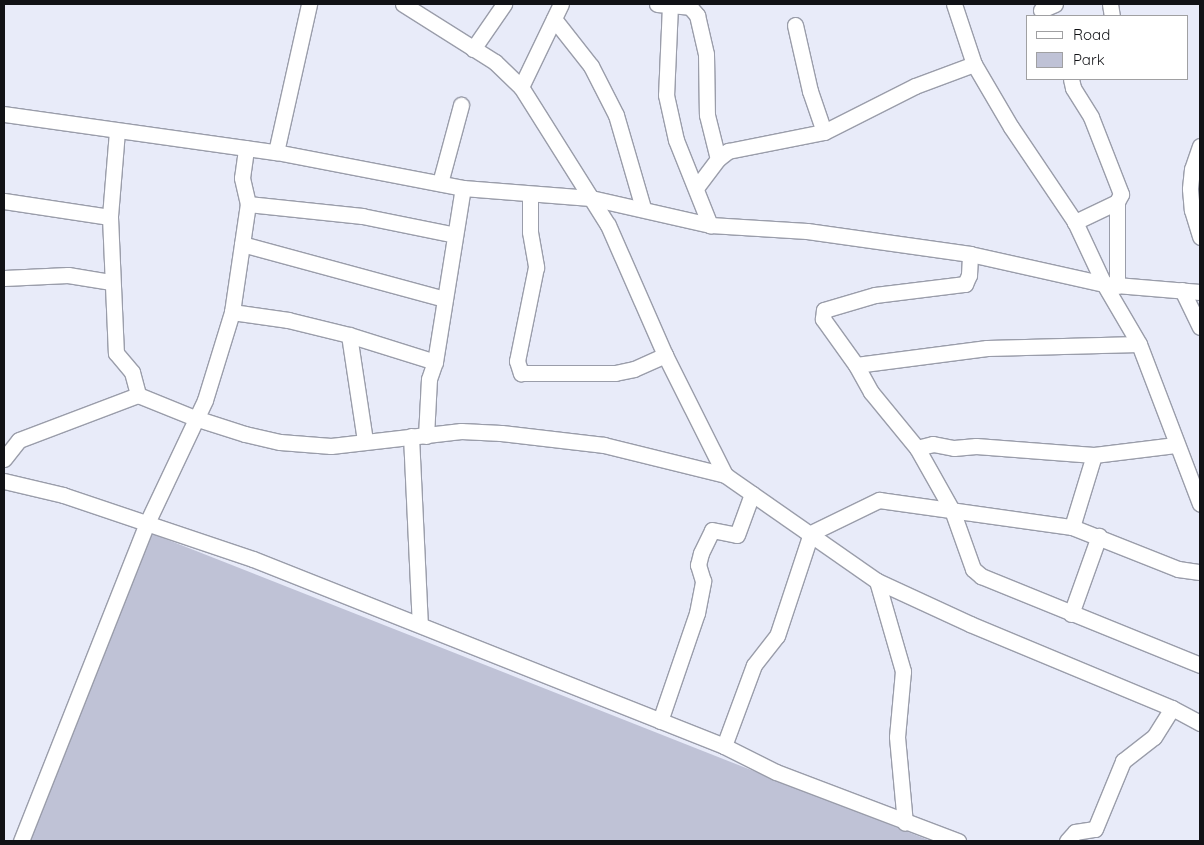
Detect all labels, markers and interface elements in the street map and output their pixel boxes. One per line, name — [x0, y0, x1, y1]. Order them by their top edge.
legend — [1026, 15, 1189, 80]
text: Road — [1073, 25, 1110, 44]
text: Park — [1073, 50, 1105, 69]

